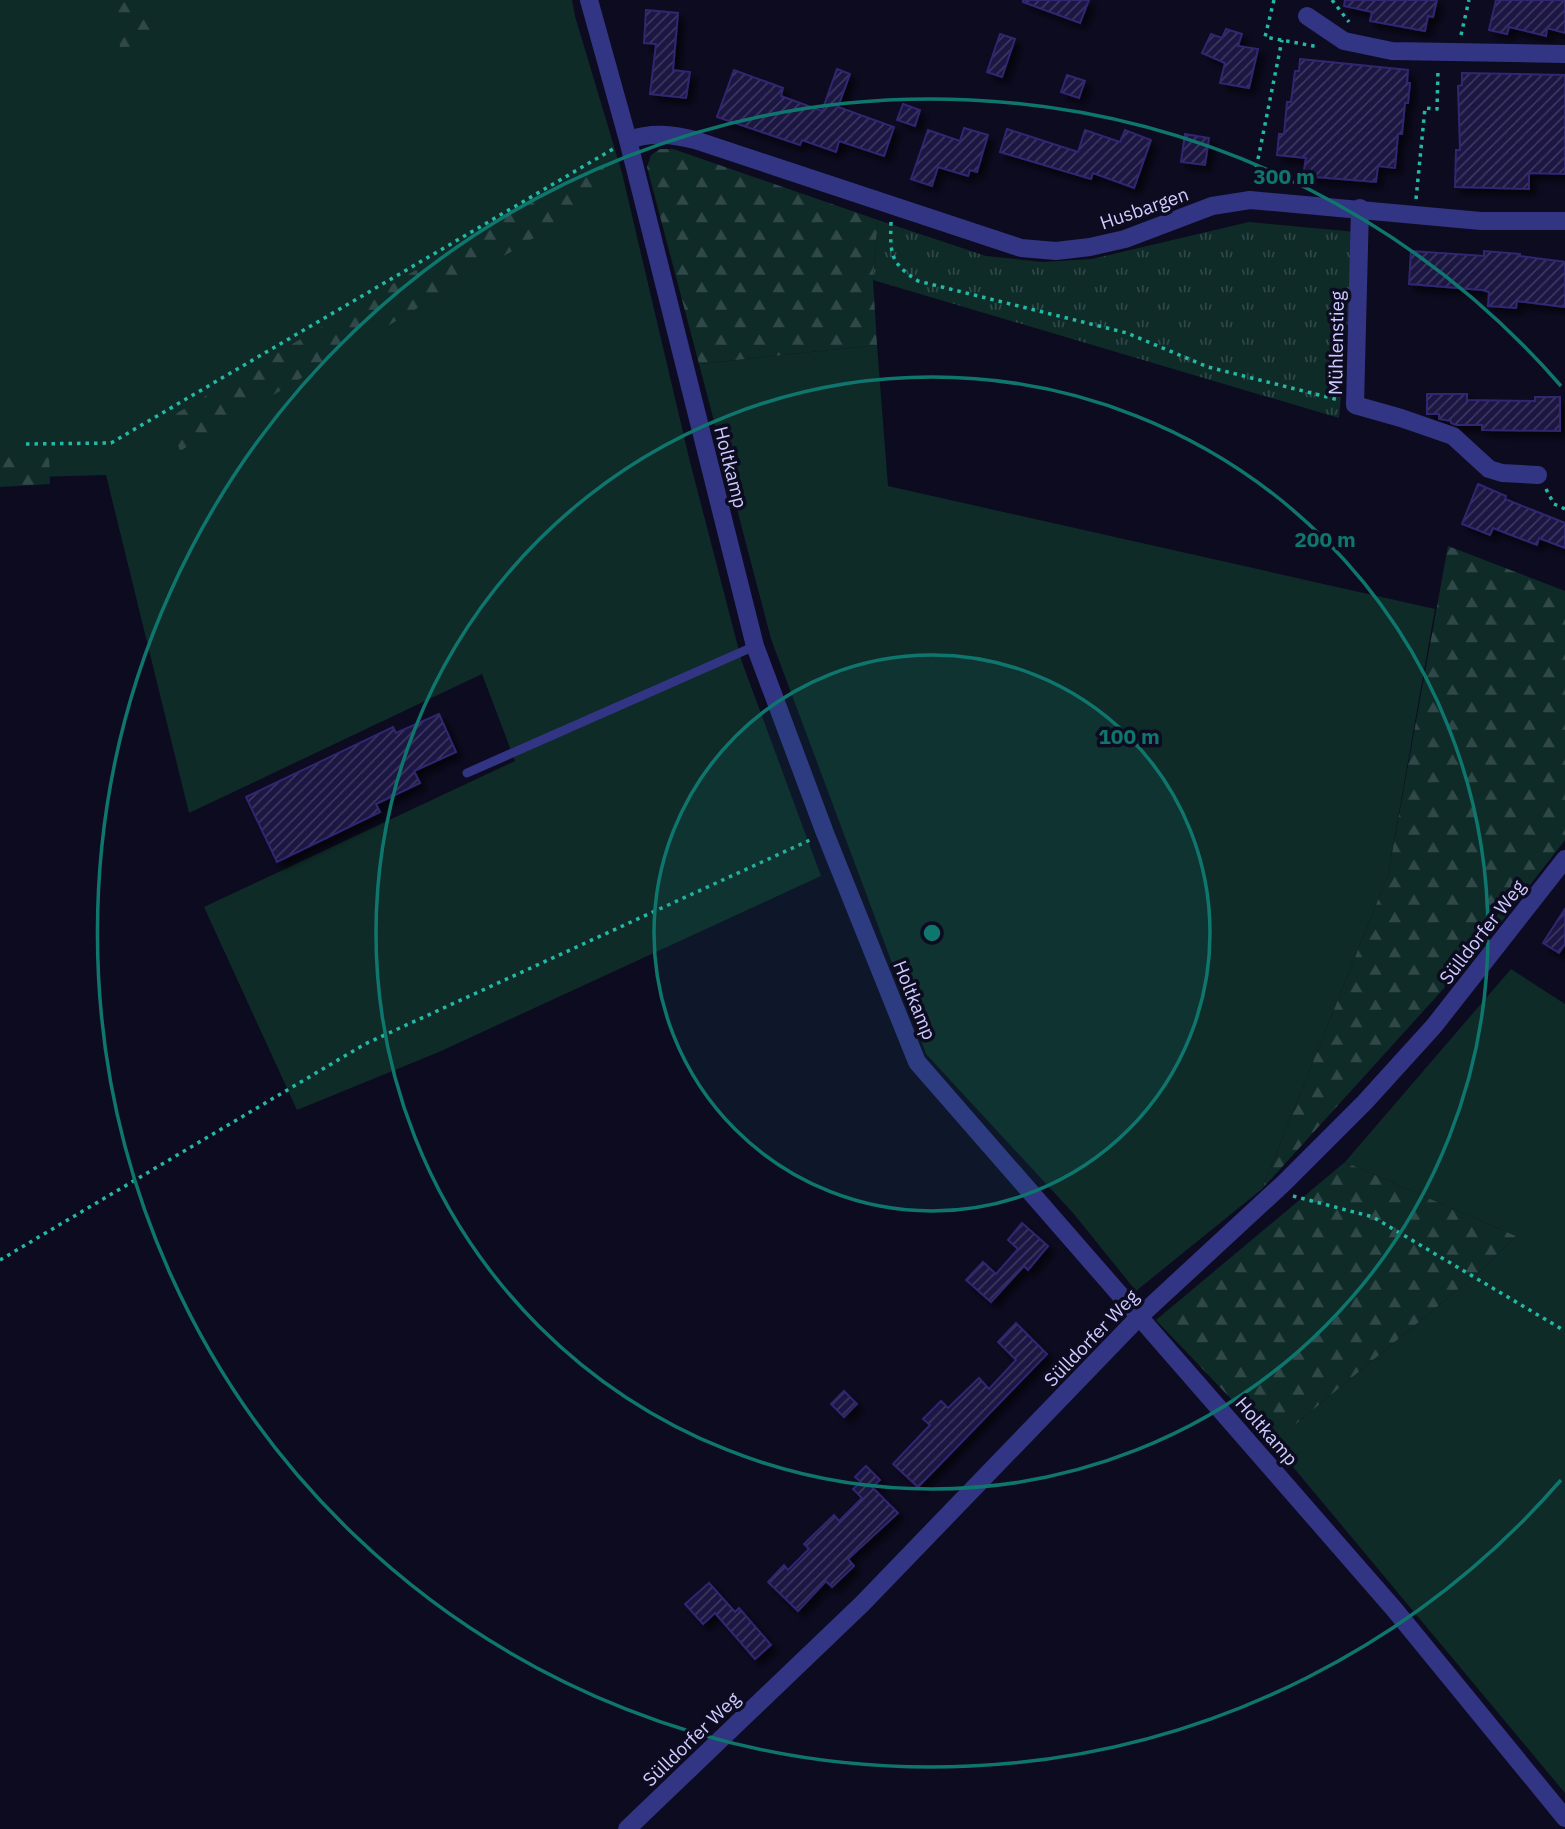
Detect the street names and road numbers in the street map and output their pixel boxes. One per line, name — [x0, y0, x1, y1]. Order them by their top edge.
street label: Husbargen — [1096, 182, 1192, 234]
street label: Mühlenstieg — [1323, 291, 1349, 395]
street label: Holtkamp — [709, 424, 753, 510]
street label: Sülldorfer Weg — [1434, 875, 1530, 989]
street label: Holtkamp — [888, 957, 942, 1043]
street label: Sülldorfer Weg — [1039, 1284, 1143, 1392]
street label: Holtkamp — [1231, 1392, 1303, 1470]
street label: Sülldorfer Weg — [637, 1687, 745, 1791]

